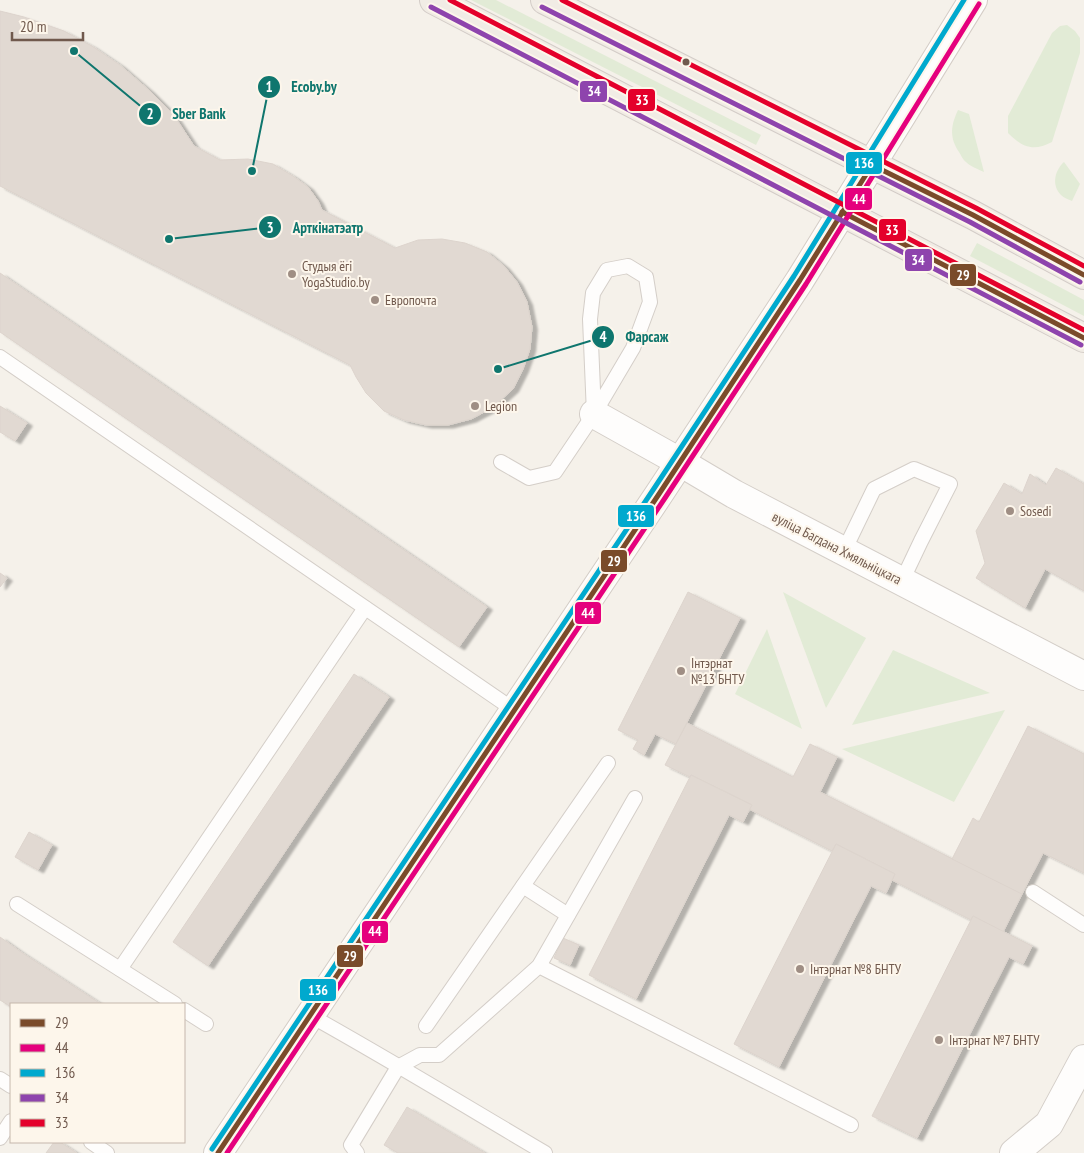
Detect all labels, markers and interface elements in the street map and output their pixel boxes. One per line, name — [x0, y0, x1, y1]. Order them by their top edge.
scale bar — [12, 10, 84, 42]
text: 20 m — [20, 17, 46, 36]
unlabelled marker — [681, 57, 691, 67]
callout: Ecoby.by — [257, 72, 347, 102]
text: 1 — [265, 77, 273, 96]
text: Ecoby.by — [291, 77, 338, 96]
line badge: 34 — [579, 80, 608, 103]
text: 34 — [587, 82, 601, 100]
line badge: 33 — [627, 88, 656, 112]
text: 33 — [635, 91, 649, 109]
callout: Sber Bank — [137, 99, 236, 129]
text: 2 — [146, 104, 154, 123]
text: Sber Bank — [172, 104, 227, 123]
line badge: 136 — [845, 151, 883, 175]
text: 136 — [854, 154, 874, 172]
line badge: 44 — [844, 187, 873, 211]
text: 44 — [852, 190, 866, 208]
callout: Арткінатэатр — [257, 212, 373, 242]
text: 3 — [266, 218, 274, 237]
text: Арткінатэатр — [292, 218, 364, 237]
line badge: 33 — [878, 218, 907, 242]
text: 33 — [885, 221, 899, 239]
line badge: 34 — [904, 248, 933, 272]
text: 34 — [911, 251, 925, 269]
place label: Студыя ёгі YogaStudio.by — [302, 257, 371, 291]
line badge: 29 — [949, 263, 977, 287]
text: 29 — [956, 266, 970, 284]
marker: Студыя ёгі YogaStudio.by — [286, 268, 298, 280]
place label: Европочта — [385, 291, 436, 309]
marker: Европочта — [369, 294, 381, 306]
callout: Фарсаж — [591, 322, 679, 352]
text: 4 — [599, 327, 607, 346]
text: Фарсаж — [625, 327, 669, 346]
place label: Legion — [485, 397, 517, 415]
marker: Legion — [469, 400, 481, 412]
place label: Sosedi — [1020, 502, 1052, 520]
line badge: 136 — [617, 504, 655, 528]
marker: Sosedi — [1004, 505, 1016, 517]
text: 136 — [626, 507, 646, 525]
street label: вуліца Багдана Хмяльніцкага — [769, 508, 905, 588]
line badge: 29 — [600, 549, 628, 573]
text: 29 — [607, 552, 621, 570]
line badge: 44 — [574, 601, 602, 625]
text: 44 — [581, 604, 595, 622]
place label: Інтэрнат №13 БНТУ — [691, 654, 745, 688]
marker: Інтэрнат №13 БНТУ — [675, 665, 687, 677]
line badge: 44 — [361, 920, 389, 944]
text: 44 — [368, 922, 382, 940]
line badge: 29 — [336, 944, 364, 968]
text: 29 — [343, 947, 357, 965]
place label: Інтэрнат №8 БНТУ — [810, 960, 902, 978]
marker: Інтэрнат №8 БНТУ — [794, 963, 806, 975]
line badge: 136 — [299, 978, 337, 1002]
text: 136 — [308, 981, 328, 999]
legend — [10, 1003, 185, 1143]
text: 29 — [55, 1013, 69, 1032]
place label: Інтэрнат №7 БНТУ — [949, 1031, 1040, 1049]
marker: Інтэрнат №7 БНТУ — [933, 1034, 945, 1046]
text: 44 — [55, 1038, 69, 1057]
text: 136 — [55, 1063, 76, 1082]
text: 34 — [55, 1088, 69, 1107]
text: 33 — [55, 1113, 69, 1132]

